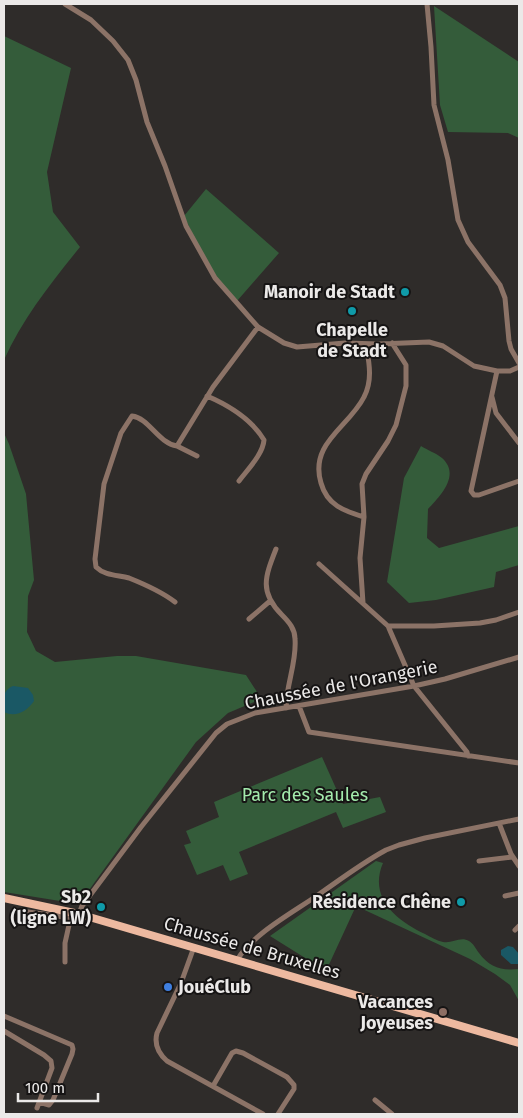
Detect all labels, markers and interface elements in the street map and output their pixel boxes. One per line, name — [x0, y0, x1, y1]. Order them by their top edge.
place label: Manoir de Stadt — [264, 281, 396, 303]
marker: Manoir de Stadt — [399, 286, 411, 298]
marker: Chapelle de Stadt — [346, 305, 358, 317]
place label: Chapelle de Stadt — [316, 319, 388, 362]
street label: Chaussée de l'Orangerie — [243, 656, 439, 714]
park label: Parc des Saules — [242, 784, 368, 806]
place label: Sb2 (ligne LW) — [11, 886, 91, 929]
place label: Résidence Chêne — [312, 891, 451, 913]
marker: Résidence Chêne — [455, 896, 467, 908]
marker: Sb2 (ligne LW) — [95, 901, 107, 913]
street label: Chaussée de Bruxelles — [161, 912, 343, 984]
place label: JouéClub — [177, 976, 251, 998]
marker: JouéClub — [162, 981, 174, 993]
place label: Vacances Joyeuses — [357, 991, 433, 1034]
marker: Vacances Joyeuses — [437, 1006, 449, 1018]
scale bar — [18, 1070, 98, 1102]
text: 100 m — [25, 1079, 65, 1097]

